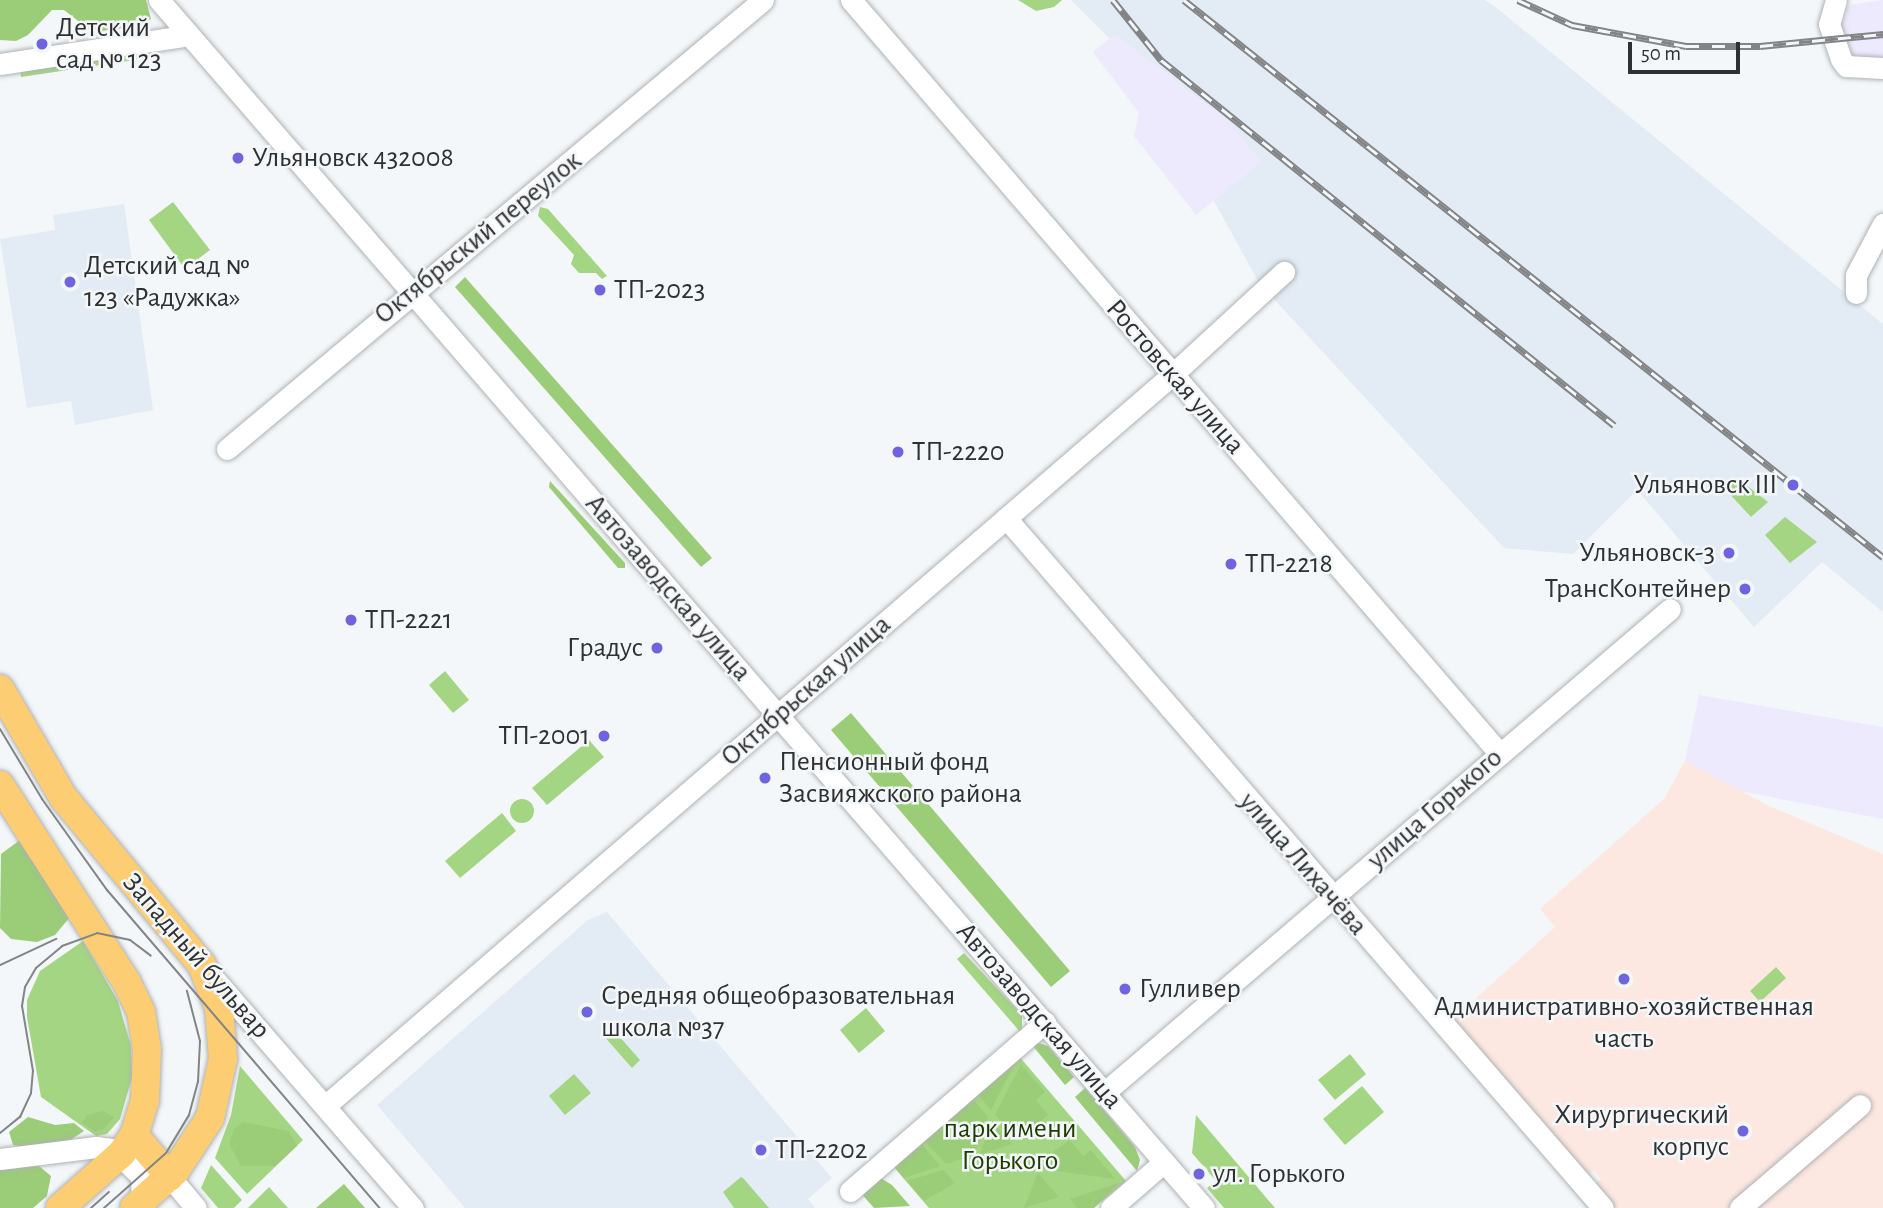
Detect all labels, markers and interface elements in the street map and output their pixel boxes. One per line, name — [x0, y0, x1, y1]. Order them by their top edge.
place label: Детский сад № 123 — [56, 11, 162, 77]
scale bar — [1631, 28, 1743, 72]
marker: Детский сад № 123 — [34, 36, 50, 52]
text: 50 m — [1641, 43, 1681, 64]
place label: Ульяновск 432008 — [252, 141, 454, 175]
street label: Октябрьский переулок — [368, 144, 588, 332]
marker: Ульяновск 432008 — [230, 150, 246, 166]
place label: Детский сад № 123 «Радужка» — [84, 249, 250, 315]
place label: ТП-2023 — [614, 273, 705, 307]
marker: Детский сад № 123 «Радужка» — [62, 274, 78, 290]
marker: ТП-2023 — [592, 282, 608, 298]
street label: Ростовская улица — [1098, 292, 1252, 462]
place label: ТП-2220 — [912, 435, 1004, 469]
marker: ТП-2220 — [890, 444, 906, 460]
place label: Ульяновск III — [1633, 468, 1777, 502]
marker: Ульяновск III — [1783, 475, 1803, 495]
street label: Автозаводская улица — [578, 488, 758, 688]
place label: Ульяновск-3 — [1579, 536, 1715, 570]
marker: Ульяновск-3 — [1721, 545, 1737, 561]
place label: ТП-2218 — [1245, 547, 1333, 581]
marker: ТП-2218 — [1223, 556, 1239, 572]
place label: ТрансКонтейнер — [1545, 572, 1731, 606]
marker: ТрансКонтейнер — [1737, 581, 1753, 597]
place label: ТП-2221 — [365, 603, 452, 637]
street label: Октябрьская улица — [714, 608, 898, 774]
marker: ТП-2221 — [343, 612, 359, 628]
place label: Градус — [567, 631, 643, 665]
marker: Градус — [649, 640, 665, 656]
place label: ТП-2001 — [499, 719, 590, 753]
marker: ТП-2001 — [596, 728, 612, 744]
street label: улица Горького — [1361, 741, 1509, 877]
place label: Пенсионный фонд Засвияжского района — [779, 745, 1022, 811]
marker: Пенсионный фонд Засвияжского района — [757, 770, 773, 786]
street label: улица Лихачёва — [1232, 786, 1374, 942]
street label: Западный бульвар — [115, 866, 277, 1046]
street label: Автозаводская улица — [949, 916, 1129, 1116]
marker: Административно-хозяйственная часть — [1616, 971, 1632, 987]
place label: Гулливер — [1139, 972, 1241, 1006]
place label: Средняя общеобразовательная школа №37 — [601, 979, 955, 1045]
marker: Гулливер — [1117, 981, 1133, 997]
place label: Административно-хозяйственная часть — [1434, 990, 1814, 1056]
marker: Средняя общеобразовательная школа №37 — [579, 1004, 595, 1020]
place label: Хирургический корпус — [1554, 1098, 1729, 1164]
park label: парк имени Горького — [944, 1112, 1076, 1178]
marker: Хирургический корпус — [1735, 1123, 1751, 1139]
place label: ТП-2202 — [775, 1133, 867, 1167]
marker: ТП-2202 — [753, 1142, 769, 1158]
place label: ул. Горького — [1213, 1157, 1345, 1191]
marker: ул. Горького — [1191, 1166, 1207, 1182]

